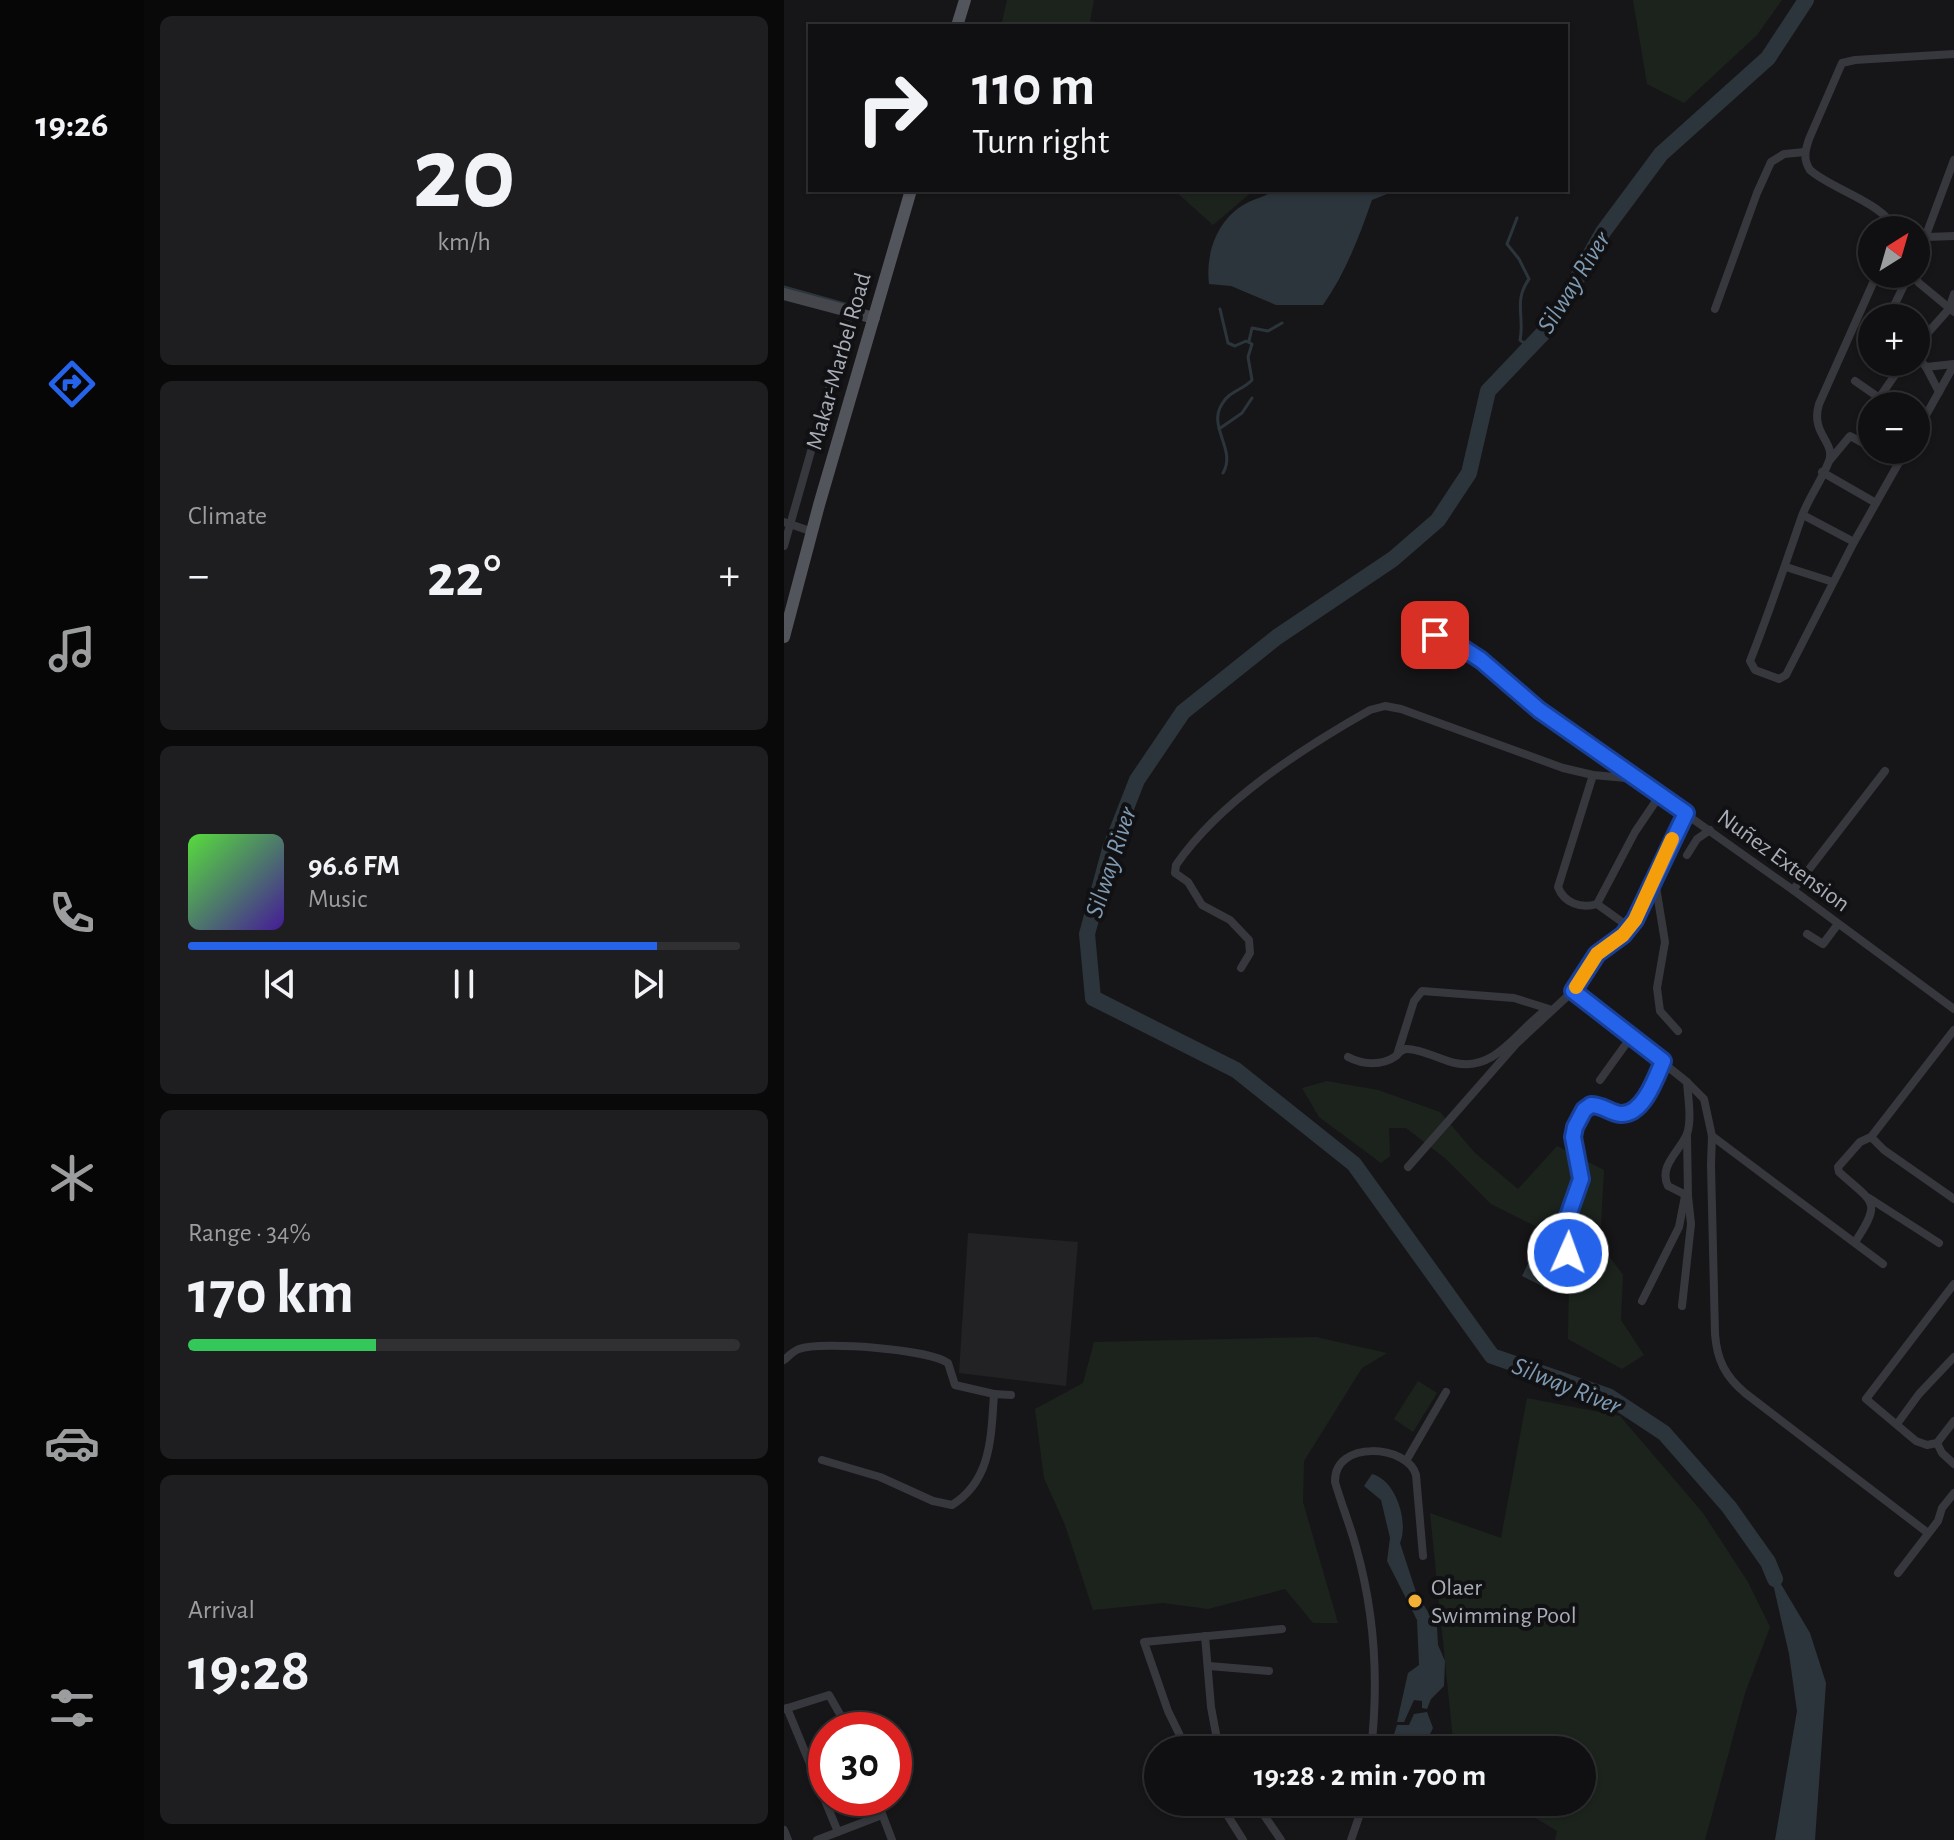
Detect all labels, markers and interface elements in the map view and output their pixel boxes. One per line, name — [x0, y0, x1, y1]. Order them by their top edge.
icon: right — [840, 56, 944, 160]
text: 110 m — [972, 59, 1095, 115]
text: 19:26 — [36, 107, 108, 143]
text: 20 — [412, 123, 516, 227]
text: Turn right — [972, 124, 1109, 160]
north arrow — [1858, 216, 1930, 288]
map controls — [1858, 216, 1930, 464]
water label: Silway River — [1532, 226, 1616, 338]
text: km/h — [437, 229, 491, 255]
street label: Makar-Marbel Road — [802, 270, 876, 453]
button: + — [1858, 304, 1930, 376]
icon: directions — [44, 356, 100, 412]
button: − — [1858, 392, 1930, 464]
text: Climate — [188, 503, 267, 529]
text: 22° — [427, 547, 501, 607]
text: − — [188, 554, 209, 598]
text: + — [719, 554, 740, 598]
pin — [1401, 601, 1469, 669]
icon: arrive — [1413, 613, 1457, 657]
icon: music — [44, 621, 100, 677]
water label: Silway River — [1081, 802, 1141, 921]
street label: Nuñez Extension — [1713, 805, 1854, 917]
text: 96.6 FM — [308, 851, 400, 881]
icon: phone — [44, 885, 100, 941]
text: Music — [308, 886, 367, 912]
icon: previous — [258, 962, 302, 1006]
icon: pause — [442, 962, 486, 1006]
icon: next — [626, 962, 670, 1006]
icon: climate — [44, 1150, 100, 1206]
position arrow — [1526, 1211, 1610, 1295]
text: Range · 34% — [188, 1220, 311, 1246]
text: 170 km — [188, 1264, 354, 1324]
water label: Silway River — [1509, 1352, 1626, 1420]
icon: car — [44, 1415, 100, 1471]
place label: Olaer Swimming Pool — [1431, 1576, 1577, 1628]
marker: Olaer Swimming Pool — [1406, 1592, 1424, 1610]
text: Arrival — [188, 1597, 255, 1623]
text: 19:28 — [188, 1641, 310, 1701]
icon: filters — [44, 1680, 100, 1736]
speed limit sign: 30 — [808, 1712, 912, 1816]
text: 19:28 · 2 min · 700 m — [1254, 1761, 1486, 1791]

